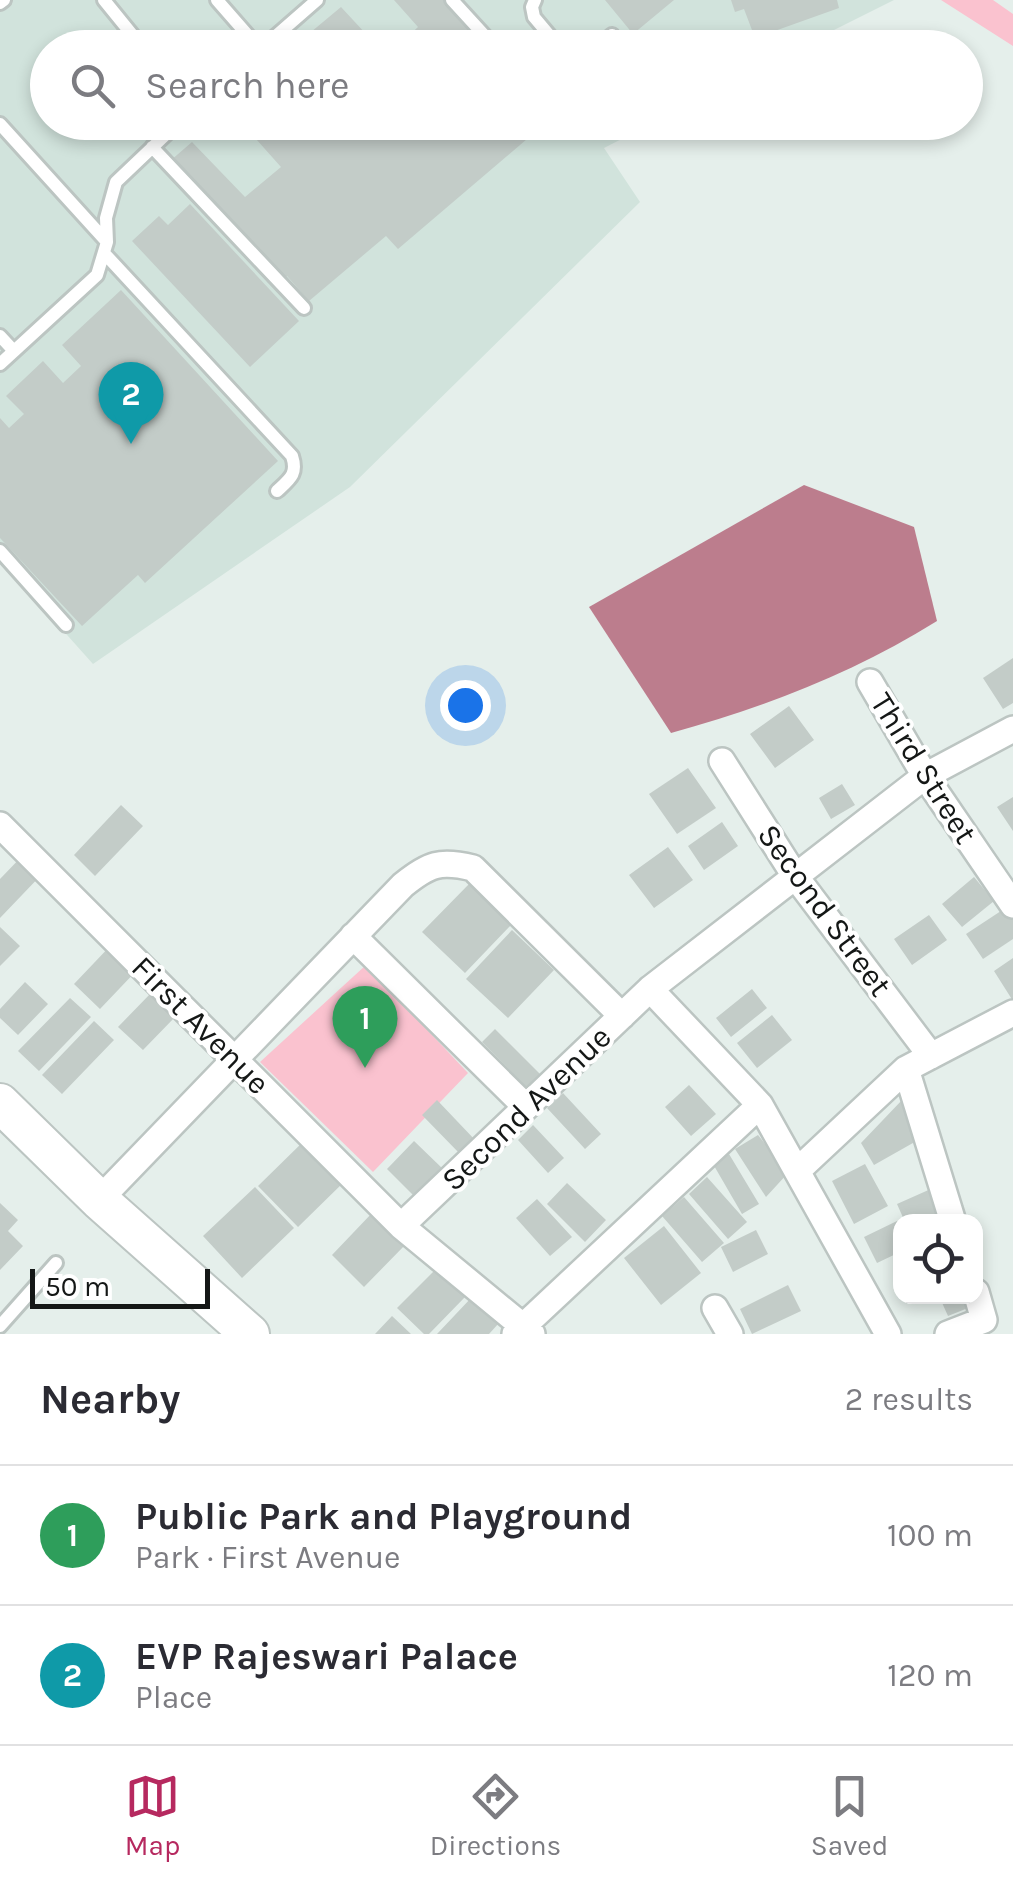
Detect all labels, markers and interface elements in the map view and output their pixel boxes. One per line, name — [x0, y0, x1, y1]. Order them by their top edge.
search box — [30, 30, 983, 140]
icon: search — [65, 58, 120, 113]
text: Search here — [145, 63, 349, 108]
pin: 2 — [98, 362, 164, 444]
your location — [440, 680, 491, 731]
street label: Third Street — [863, 686, 985, 851]
street label: Second Street — [750, 817, 899, 1003]
street label: First Avenue — [124, 949, 277, 1102]
pin: 1 — [332, 986, 398, 1068]
street label: Second Avenue — [434, 1018, 619, 1198]
map controls — [893, 1214, 983, 1304]
button: locate — [893, 1214, 983, 1304]
scale bar — [30, 1264, 210, 1308]
text: 50 m — [45, 1270, 110, 1303]
text: Nearby — [40, 1374, 180, 1424]
text: 2 results — [845, 1381, 973, 1418]
text: Public Park and Playground — [135, 1494, 632, 1539]
text: 1 — [67, 1517, 78, 1554]
text: 100 m — [887, 1517, 973, 1554]
text: Park · First Avenue — [135, 1539, 400, 1576]
text: EVP Rajeswari Palace — [135, 1634, 518, 1679]
text: 2 — [63, 1657, 82, 1694]
text: 120 m — [887, 1657, 973, 1694]
text: Place — [135, 1679, 212, 1716]
tab: Map — [125, 1769, 180, 1862]
tab: Directions — [430, 1769, 561, 1862]
tab: Saved — [811, 1769, 888, 1862]

